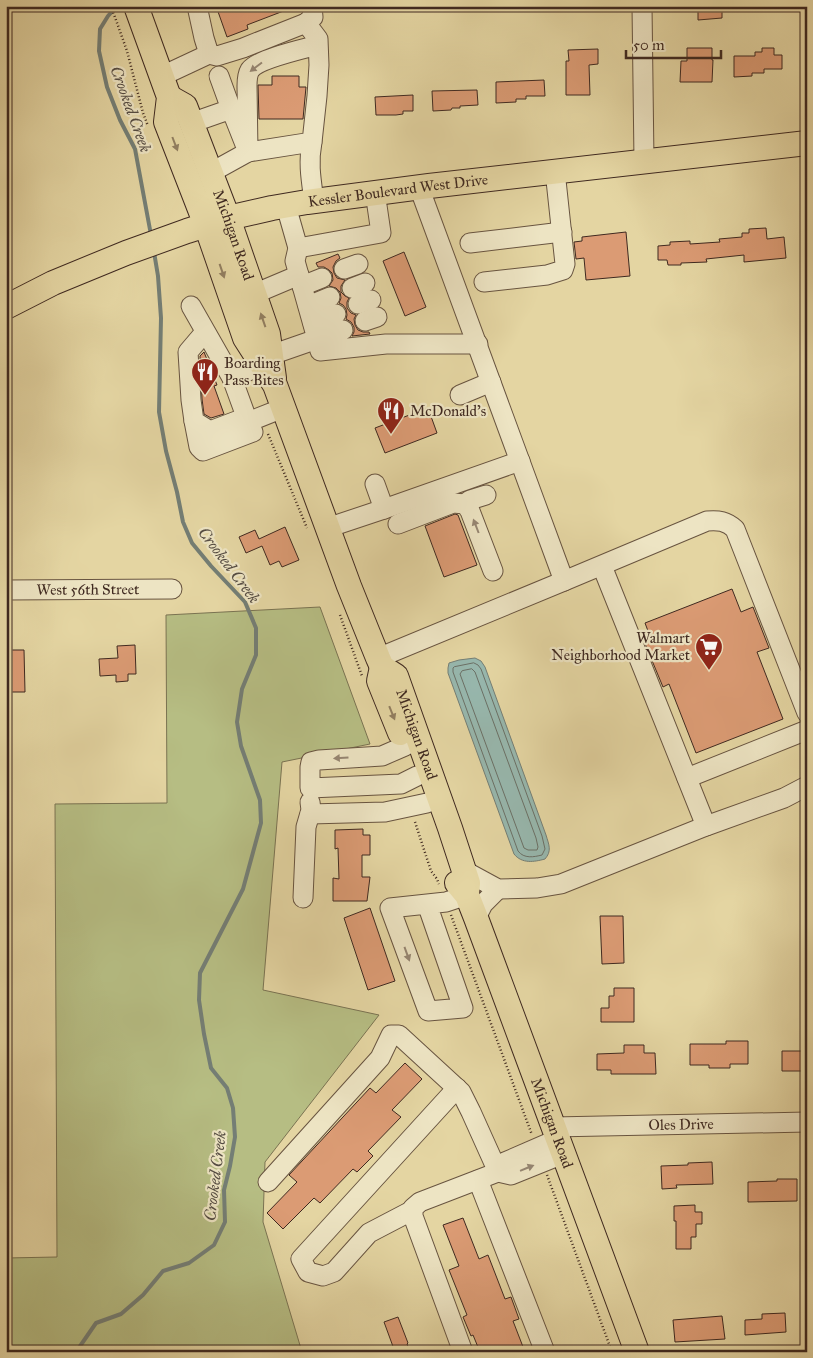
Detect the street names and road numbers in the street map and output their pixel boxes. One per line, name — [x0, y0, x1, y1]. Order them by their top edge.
street label: Kessler Boulevard West Drive — [307, 170, 489, 211]
street label: Michigan Road — [209, 187, 258, 283]
street label: West 56th Street — [37, 580, 140, 599]
street label: Michigan Road — [392, 687, 441, 783]
street label: Michigan Road — [527, 1075, 577, 1171]
street label: Oles Drive — [648, 1115, 714, 1134]

